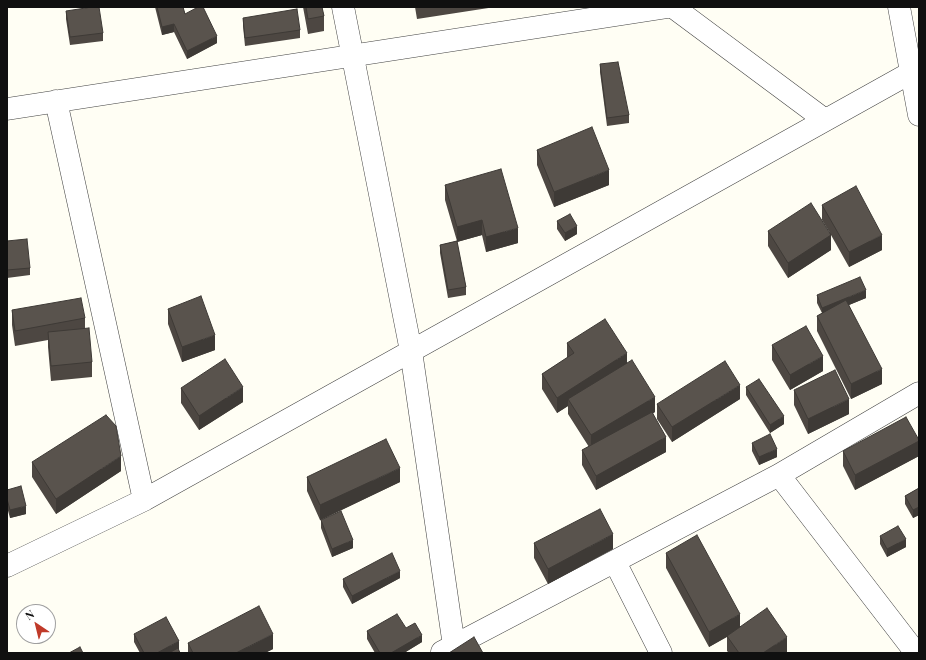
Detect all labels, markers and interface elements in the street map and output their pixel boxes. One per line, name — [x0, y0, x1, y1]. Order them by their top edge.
north arrow — [16, 604, 56, 644]
text: N — [22, 606, 37, 623]

